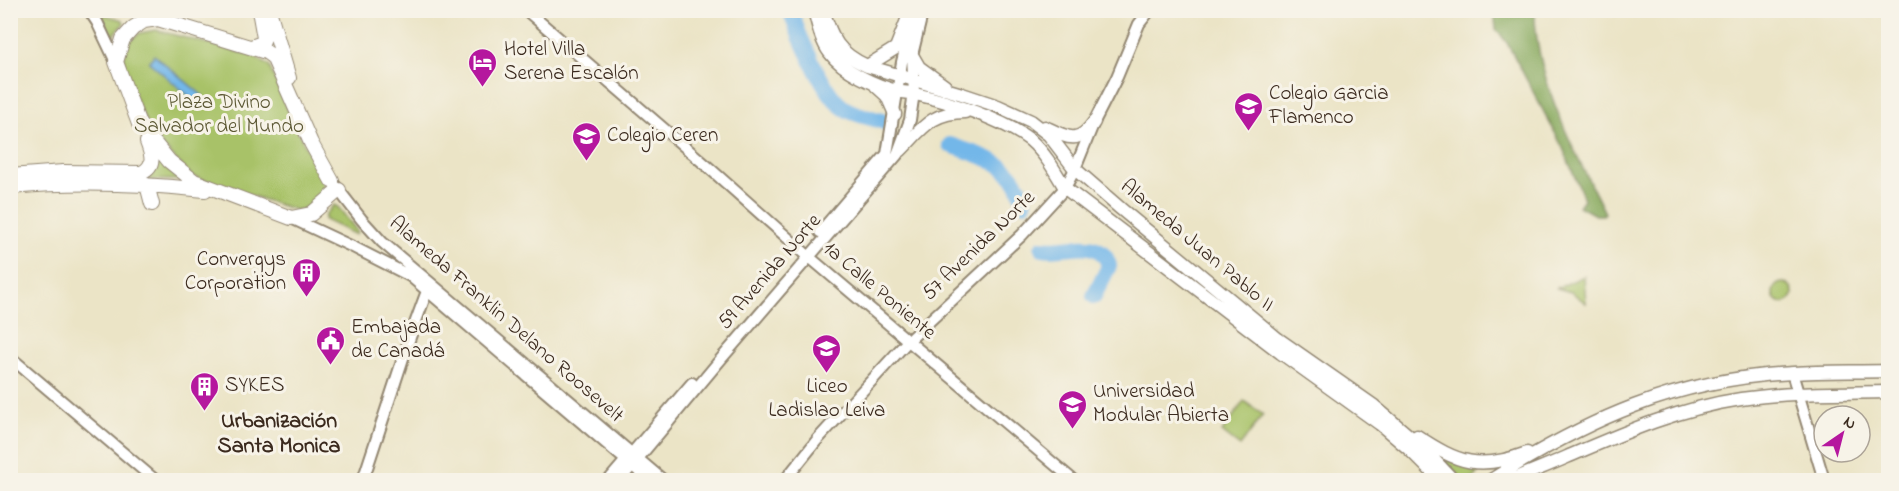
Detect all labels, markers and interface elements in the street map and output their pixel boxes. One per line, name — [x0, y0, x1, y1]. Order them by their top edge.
place label: Hotel Villa Serena Escalón — [504, 35, 639, 89]
hotel icon: Hotel Villa Serena Escalón — [467, 46, 499, 88]
place label: Colegio Garcia Flamenco — [1268, 79, 1389, 133]
park label: Plaza Divino Salvador del Mundo — [134, 88, 304, 142]
school or university icon: Colegio Garcia Flamenco — [1232, 90, 1264, 132]
school or university icon: Colegio Ceren — [570, 120, 602, 162]
place label: Colegio Ceren — [607, 121, 718, 153]
street label: Alameda Juan Pablo II — [1113, 172, 1281, 320]
street label: 57 Avenida Norte — [915, 184, 1043, 308]
street label: 59 Avenida Norte — [711, 207, 829, 337]
street label: Alameda Franklin Delano Roosevelt — [382, 209, 630, 431]
street label: 1a Calle Poniente — [816, 235, 943, 348]
place label: Convergys Corporation — [185, 245, 286, 299]
building icon: Convergys Corporation — [291, 256, 323, 298]
place label: Embajada de Canadá — [351, 313, 445, 367]
public building icon: Embajada de Canadá — [314, 324, 346, 366]
school or university icon: Liceo Ladislao Leiva — [811, 332, 843, 374]
building icon: SYKES — [188, 370, 220, 412]
place label: SYKES — [225, 371, 285, 401]
place label: Liceo Ladislao Leiva — [769, 372, 885, 426]
place label: Universidad Modular Abierta — [1093, 377, 1229, 431]
school or university icon: Universidad Modular Abierta — [1056, 388, 1088, 430]
north arrow — [1812, 404, 1872, 464]
district label: Urbanización Santa Monica — [218, 406, 341, 463]
text: N — [1838, 410, 1861, 436]

